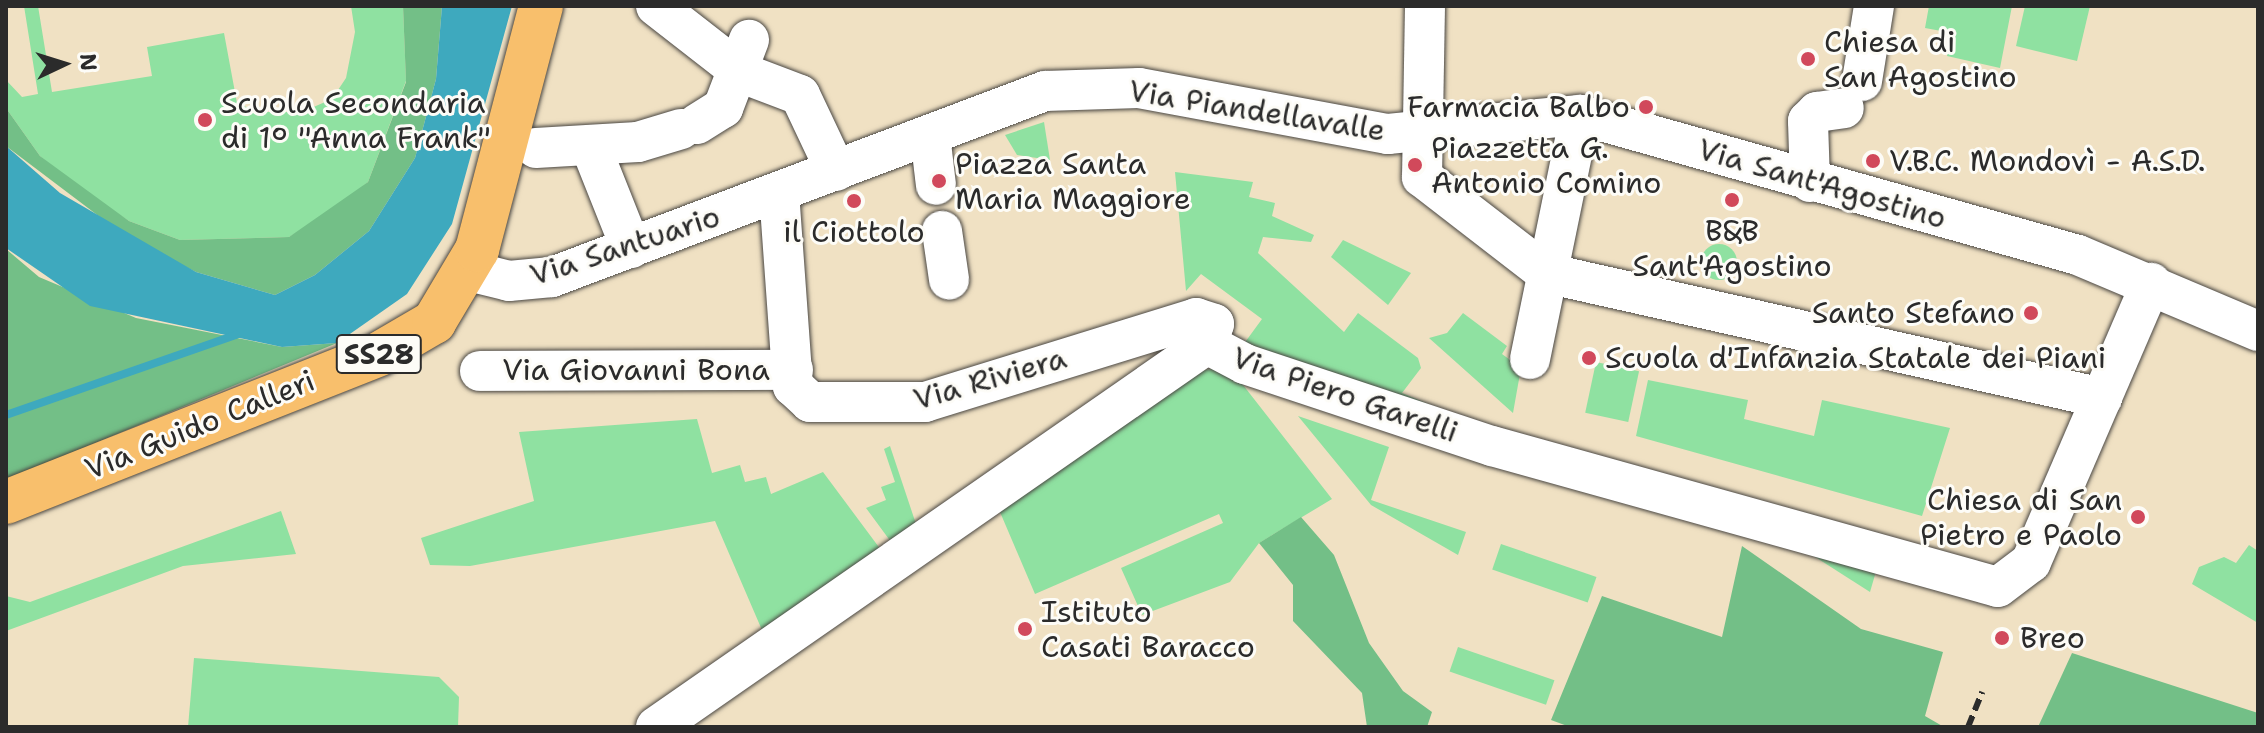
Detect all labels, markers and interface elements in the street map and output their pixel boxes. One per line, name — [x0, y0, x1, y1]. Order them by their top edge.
north arrow — [24, 24, 104, 104]
place label: Chiesa di San Agostino — [1824, 24, 2017, 94]
marker: Chiesa di San Agostino — [1799, 50, 1817, 68]
text: N — [73, 53, 104, 72]
street label: Via Piandellavalle — [1126, 73, 1388, 149]
place label: Scuola Secondaria di 1° "Anna Frank" — [221, 85, 491, 156]
place label: Farmacia Balbo — [1407, 89, 1630, 125]
marker: Farmacia Balbo — [1637, 98, 1655, 116]
marker: Scuola Secondaria di 1° "Anna Frank" — [196, 111, 214, 129]
place label: Piazzetta G. Antonio Comino — [1431, 130, 1661, 200]
street label: Via Sant'Agostino — [1694, 131, 1950, 237]
place label: V.B.C. Mondovì - A.S.D. — [1889, 143, 2206, 179]
place label: Piazza Santa Maria Maggiore — [955, 146, 1191, 216]
marker: V.B.C. Mondovì - A.S.D. — [1864, 152, 1882, 170]
marker: Piazzetta G. Antonio Comino — [1406, 156, 1424, 174]
marker: Piazza Santa Maria Maggiore — [930, 172, 948, 190]
marker: B&B Sant'Agostino — [1723, 191, 1741, 209]
marker: il Ciottolo — [845, 192, 863, 210]
street label: Via Santuario — [526, 198, 724, 294]
place label: B&B Sant'Agostino — [1632, 213, 1832, 284]
place label: il Ciottolo — [783, 214, 925, 250]
place label: Santo Stefano — [1812, 295, 2015, 331]
marker: Santo Stefano — [2022, 304, 2040, 322]
road number: SS28 — [335, 330, 423, 378]
street label: Via Riviera — [909, 340, 1071, 418]
street label: Via Piero Garelli — [1227, 340, 1463, 450]
place label: Scuola d'Infanzia Statale dei Piani — [1605, 340, 2106, 376]
marker: Scuola d'Infanzia Statale dei Piani — [1580, 349, 1598, 367]
street label: Via Giovanni Bona — [502, 352, 770, 388]
street label: Via Guido Calleri — [80, 363, 320, 487]
place label: Chiesa di San Pietro e Paolo — [1920, 482, 2122, 552]
marker: Chiesa di San Pietro e Paolo — [2129, 508, 2147, 526]
place label: Istituto Casati Baracco — [1041, 594, 1255, 664]
marker: Istituto Casati Baracco — [1016, 620, 1034, 638]
place label: Breo — [2020, 620, 2085, 656]
marker: Breo — [1991, 627, 2013, 649]

